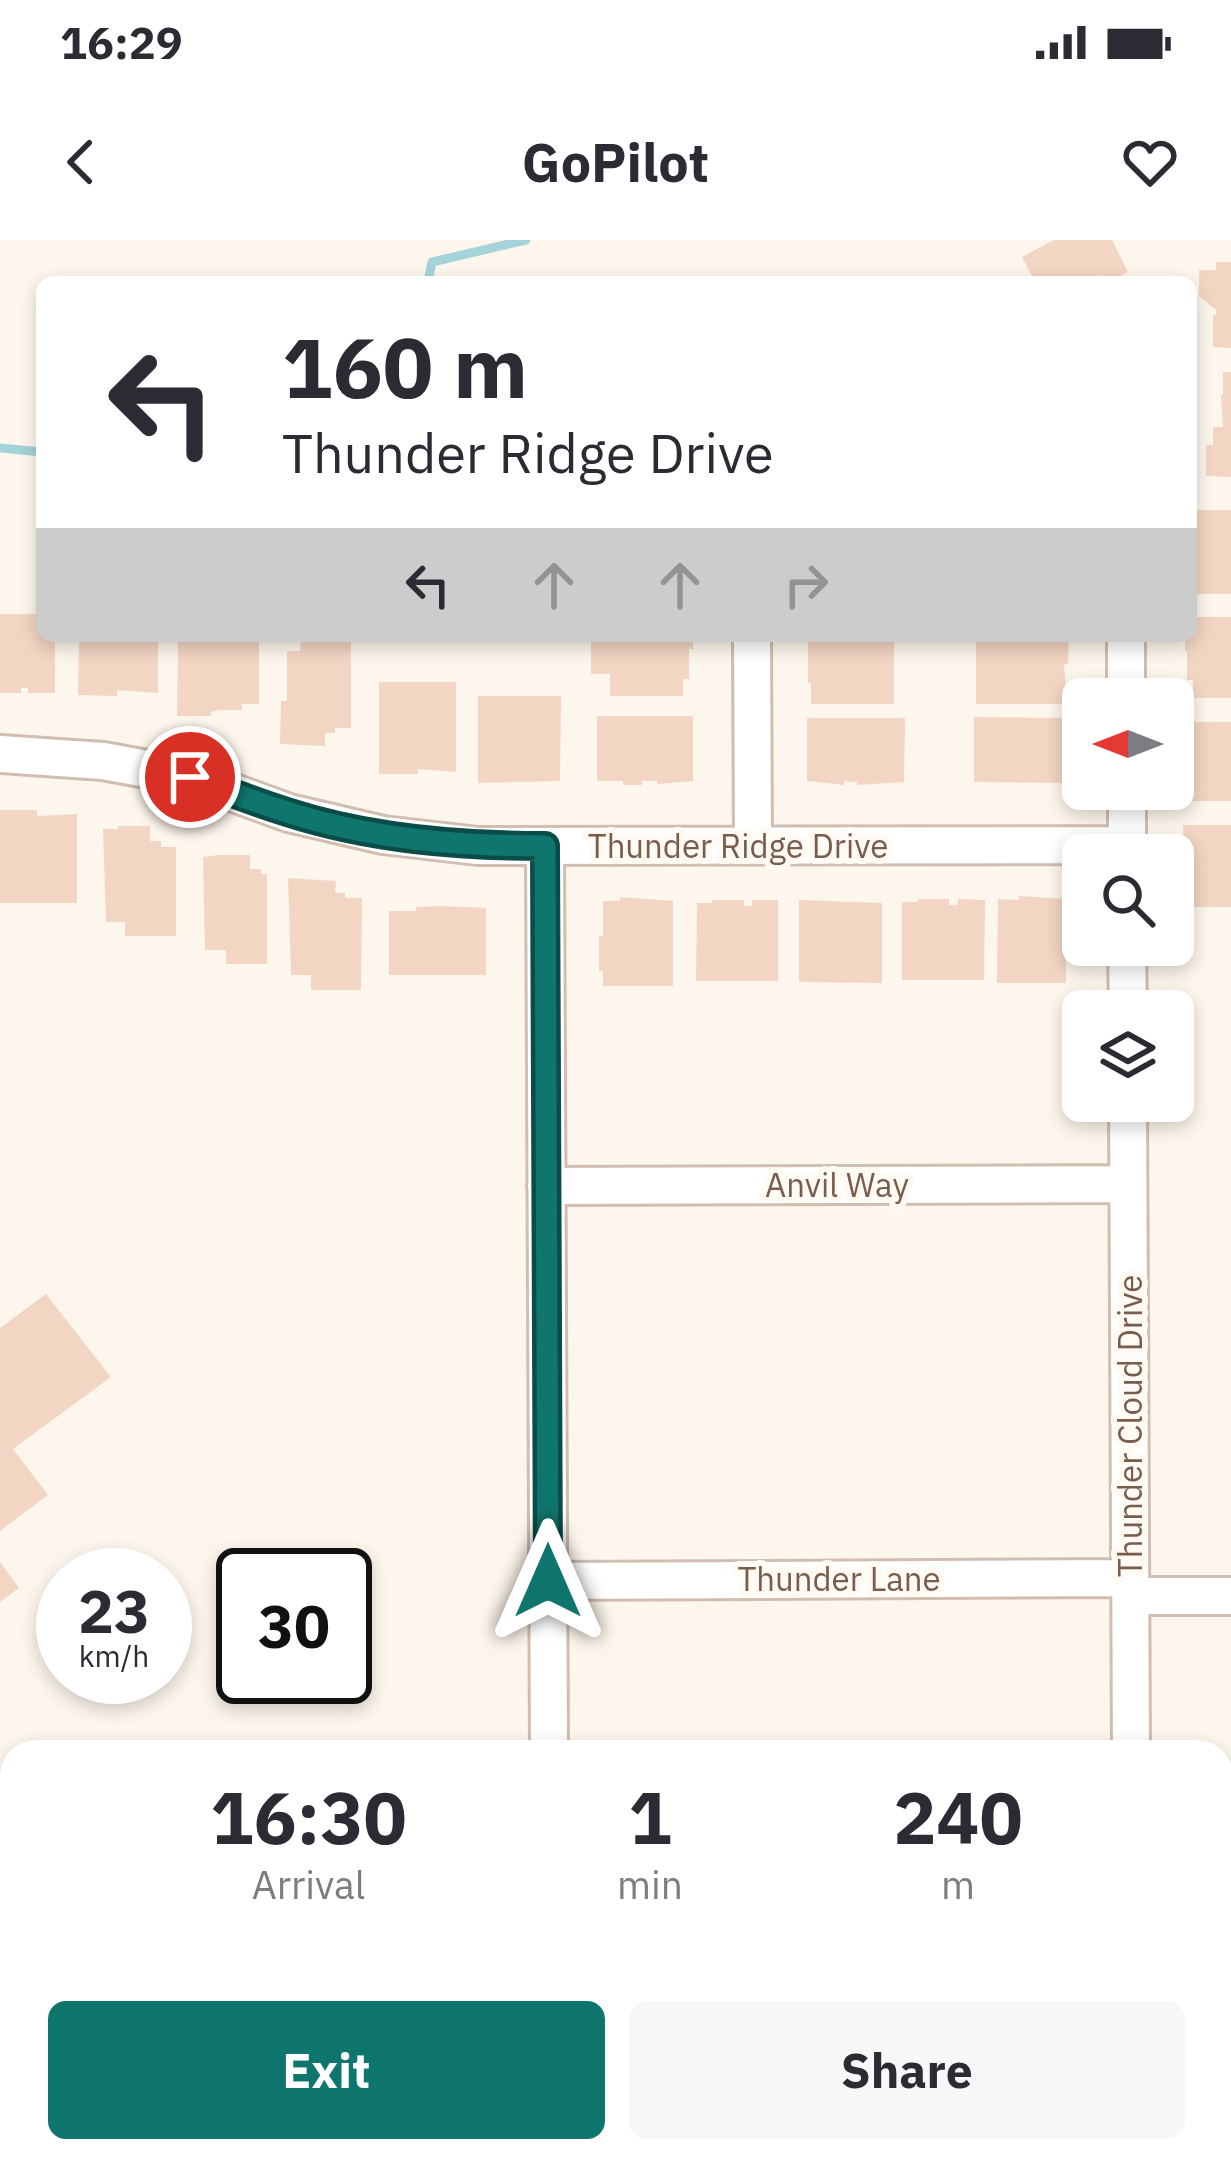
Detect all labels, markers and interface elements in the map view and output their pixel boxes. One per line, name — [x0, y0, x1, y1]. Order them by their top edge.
text: 16:29 — [60, 13, 183, 71]
text: GoPilot — [522, 127, 709, 197]
icon: back — [48, 129, 114, 195]
icon: heart — [1117, 129, 1183, 195]
text: 160 m — [282, 312, 528, 421]
icon: left — [84, 324, 240, 480]
text: Thunder Ridge Drive — [282, 418, 774, 488]
icon: left — [395, 552, 461, 618]
icon: ahead — [521, 552, 587, 618]
icon: ahead — [647, 552, 713, 618]
icon: right — [773, 552, 839, 618]
north arrow — [1062, 678, 1194, 810]
map controls — [1062, 678, 1194, 1122]
pin — [139, 726, 241, 828]
icon: arrive — [157, 744, 223, 810]
street label: Thunder Ridge Drive — [588, 824, 888, 867]
button: search — [1062, 834, 1194, 966]
button: layers — [1062, 990, 1194, 1122]
street label: Anvil Way — [765, 1163, 909, 1206]
street label: Thunder Cloud Drive — [1108, 1275, 1151, 1577]
position arrow — [485, 1518, 611, 1644]
speed limit sign: 30 — [216, 1548, 372, 1704]
street label: Thunder Lane — [737, 1557, 941, 1600]
text: 23 — [78, 1571, 150, 1650]
text: km/h — [79, 1636, 149, 1675]
text: 16:30 — [210, 1770, 407, 1864]
text: 1 — [628, 1770, 672, 1864]
text: 240 — [893, 1770, 1023, 1864]
text: Arrival — [252, 1859, 365, 1910]
text: min — [617, 1859, 683, 1910]
text: m — [941, 1859, 975, 1910]
button: Exit — [48, 2001, 605, 2139]
button: Share — [629, 2001, 1185, 2139]

